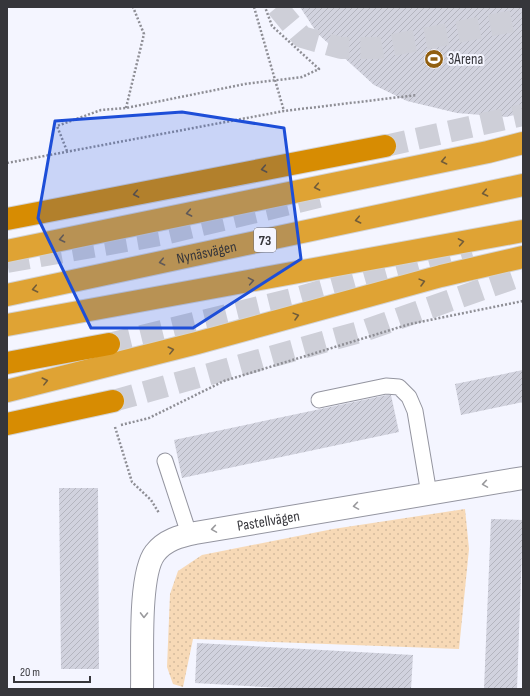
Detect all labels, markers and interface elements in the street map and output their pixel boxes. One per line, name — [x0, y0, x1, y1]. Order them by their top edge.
sports icon: 3Arena — [423, 48, 445, 70]
place label: 3Arena — [448, 50, 484, 69]
one-way arrow — [441, 157, 447, 165]
one-way arrow — [261, 165, 267, 173]
one-way arrow — [314, 183, 320, 191]
one-way arrow — [482, 188, 488, 197]
one-way arrow — [133, 189, 139, 198]
one-way arrow — [186, 208, 193, 217]
one-way arrow — [355, 216, 361, 224]
road number: 73 — [254, 228, 276, 252]
one-way arrow — [59, 235, 65, 243]
street label: Nynäsvägen — [175, 237, 238, 268]
one-way arrow — [458, 239, 464, 247]
one-way arrow — [159, 257, 165, 265]
one-way arrow — [248, 277, 254, 285]
one-way arrow — [419, 278, 425, 286]
one-way arrow — [32, 284, 38, 292]
one-way arrow — [293, 312, 300, 321]
one-way arrow — [168, 346, 174, 354]
one-way arrow — [42, 378, 48, 386]
one-way arrow — [481, 479, 488, 488]
one-way arrow — [353, 501, 359, 509]
street label: Pastellvägen — [236, 506, 301, 535]
one-way arrow — [211, 524, 217, 533]
one-way arrow — [140, 612, 148, 618]
scale bar — [14, 658, 90, 684]
text: 20 m — [20, 665, 40, 680]

